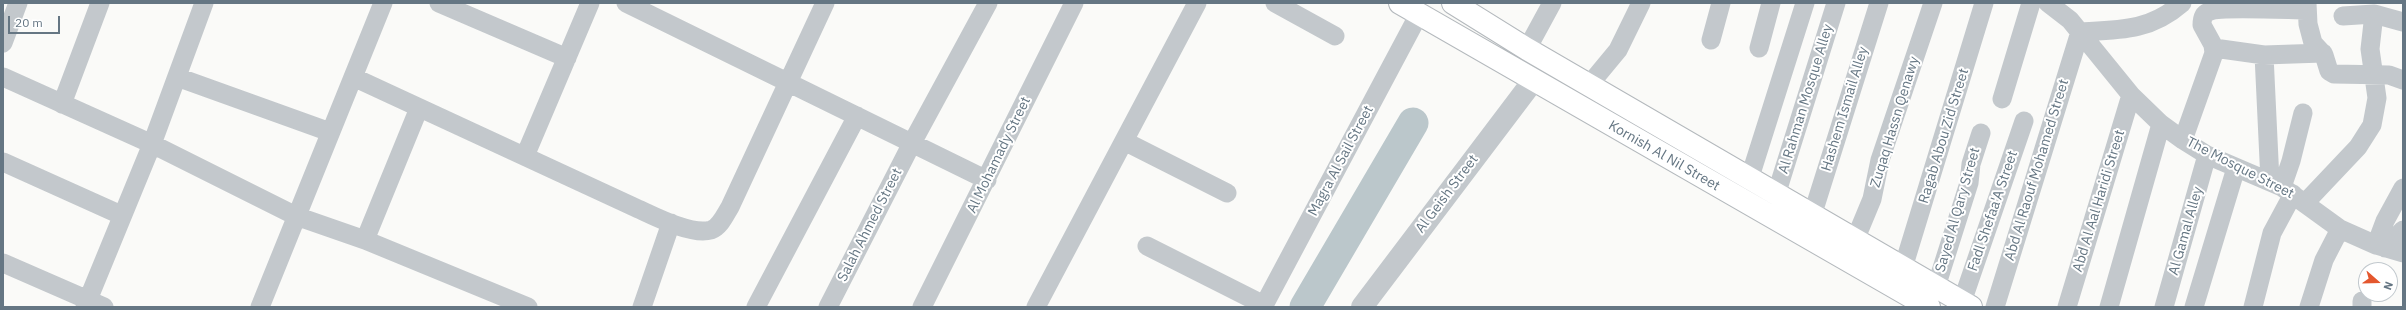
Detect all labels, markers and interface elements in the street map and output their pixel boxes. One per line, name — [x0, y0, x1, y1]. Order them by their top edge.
scale bar — [10, 8, 62, 34]
text: 20 m — [15, 15, 43, 30]
street label: Al Rahman Mosque Alley — [1775, 22, 1837, 176]
street label: Hashem Ismail Alley — [1818, 45, 1872, 173]
street label: Zuqaq Hassn Qenawy — [1867, 55, 1923, 189]
street label: Ragab Abou Zid Street — [1915, 67, 1973, 205]
street label: Abd Al Raouf Mohamed Street — [2001, 77, 2073, 263]
street label: Al Mohamady Street — [964, 94, 1034, 216]
street label: Magra Al Sail Street — [1305, 103, 1377, 219]
street label: Kornish Al Nil Street — [1605, 117, 1723, 195]
street label: Abd Al Aal Haridi Street — [2069, 128, 2129, 274]
street label: The Mosque Street — [2183, 134, 2297, 202]
street label: Sayed Al Qary Street — [1932, 146, 1984, 274]
street label: Fadl Shefaa'A Street — [1964, 149, 2022, 273]
street label: Al Geish Street — [1412, 152, 1482, 236]
street label: Salah Ahmed Street — [834, 166, 906, 284]
street label: Al Gamal Alley — [2165, 185, 2207, 277]
north arrow — [2358, 262, 2398, 302]
text: N — [2380, 280, 2396, 292]

